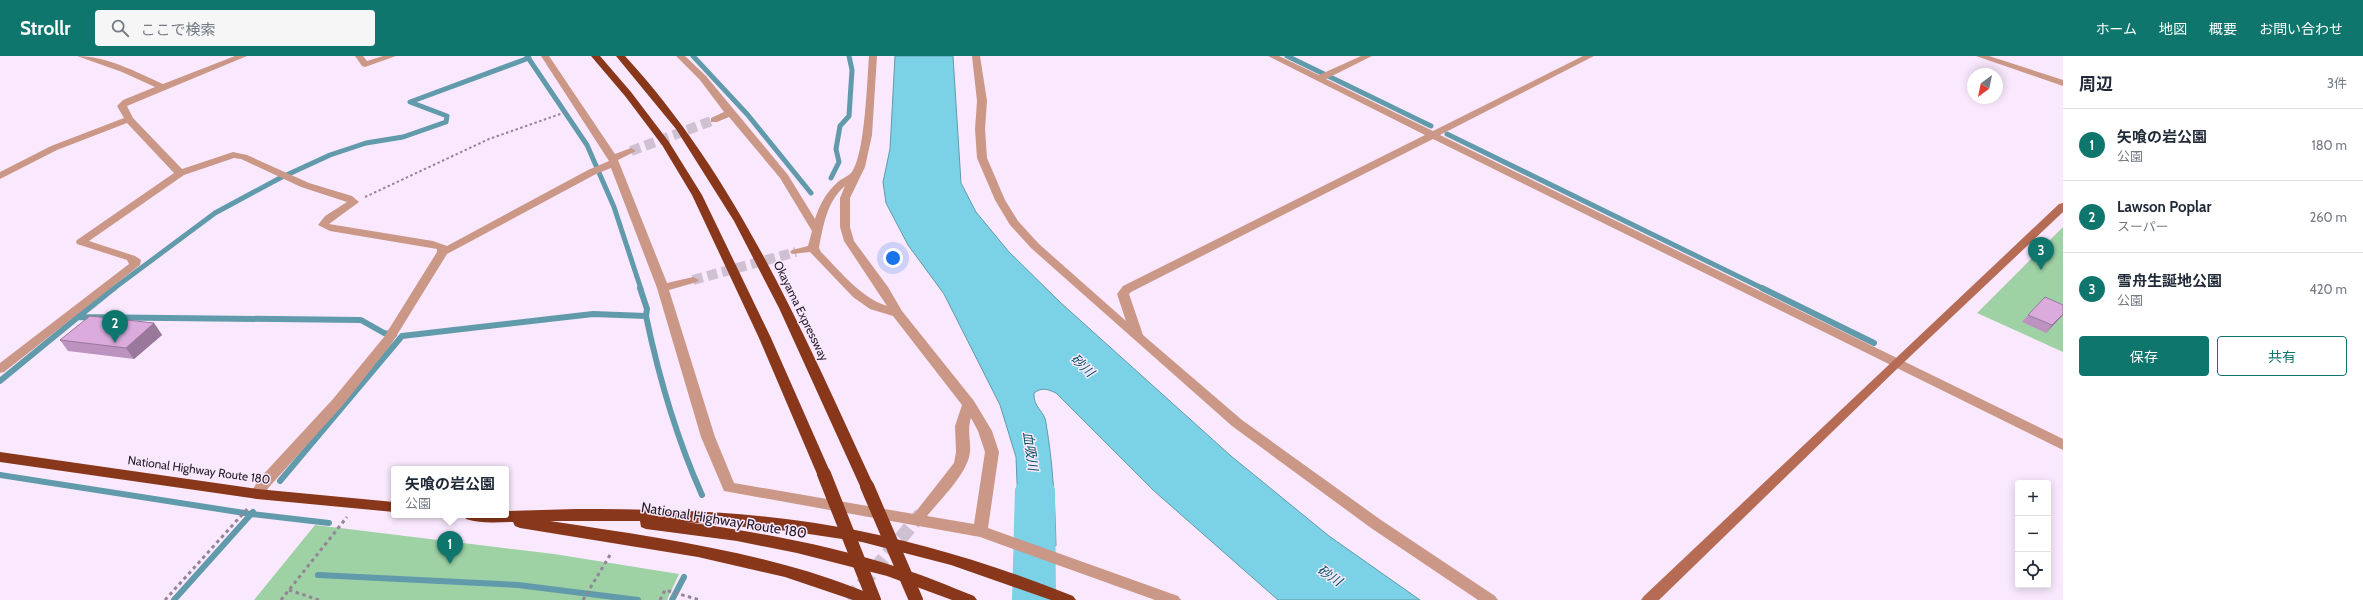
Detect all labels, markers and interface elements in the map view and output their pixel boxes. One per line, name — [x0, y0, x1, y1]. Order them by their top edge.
search box — [95, 10, 375, 46]
text: Strollr — [20, 17, 71, 40]
icon: search — [109, 17, 131, 39]
text: ホーム — [2095, 20, 2137, 38]
text: 地図 — [2159, 20, 2187, 38]
text: 概要 — [2209, 20, 2237, 38]
text: お問い合わせ — [2259, 20, 2343, 38]
text: ここで検索 — [141, 21, 216, 39]
north arrow — [1967, 68, 2003, 104]
text: 周辺 — [2079, 74, 2113, 94]
text: 3件 — [2327, 75, 2347, 91]
text: 矢喰の岩公園 — [2117, 128, 2207, 146]
text: 1 — [2090, 137, 2094, 153]
text: 180 m — [2311, 137, 2347, 153]
text: 公園 — [2117, 148, 2143, 164]
text: Lawson Poplar — [2117, 198, 2211, 216]
text: 2 — [2089, 209, 2095, 225]
text: 260 m — [2309, 209, 2347, 225]
text: スーパー — [2117, 218, 2169, 234]
pin: 3 — [2028, 237, 2054, 270]
your location — [883, 248, 903, 268]
street label: Okayama Expressway — [771, 258, 832, 363]
text: 雪舟生誕地公園 — [2117, 272, 2222, 290]
text: 3 — [2088, 281, 2096, 297]
text: 420 m — [2309, 281, 2347, 297]
text: 公園 — [2117, 292, 2143, 308]
pin: 2 — [102, 310, 128, 343]
button: 保存 — [2079, 336, 2209, 376]
button: 共有 — [2217, 336, 2347, 376]
water label: 砂川 — [1068, 350, 1099, 381]
water label: 血吸川 — [1020, 431, 1042, 473]
street label: National Highway Route 180 — [127, 452, 271, 487]
popup — [391, 466, 509, 518]
text: 矢喰の岩公園 — [405, 475, 495, 493]
map controls — [2015, 480, 2051, 588]
button: + — [2015, 480, 2051, 516]
text: 公園 — [405, 495, 431, 511]
street label: National Highway Route 180 — [640, 498, 808, 542]
button: − — [2015, 516, 2051, 552]
pin: 1 — [437, 531, 463, 564]
button: locate — [2015, 552, 2051, 588]
water label: 砂川 — [1315, 561, 1347, 590]

